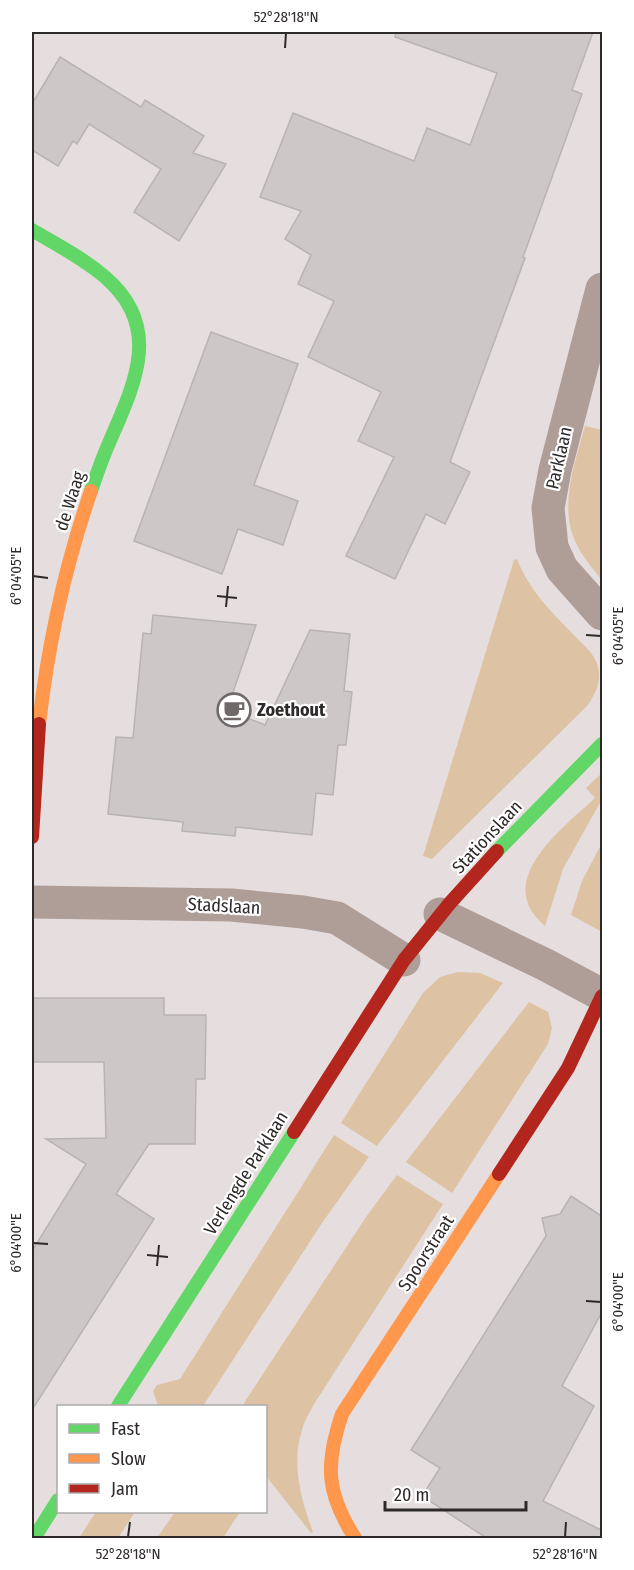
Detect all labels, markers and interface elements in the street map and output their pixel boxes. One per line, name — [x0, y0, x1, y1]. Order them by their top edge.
text: 52°28'18"N — [253, 8, 319, 26]
street label: Parklaan — [541, 425, 577, 491]
street label: de Waag — [50, 468, 90, 534]
text: 6°04'05"E — [7, 547, 25, 605]
text: 6°04'05"E — [609, 607, 627, 665]
cafe icon: Zoethout — [216, 692, 252, 728]
place label: Zoethout — [257, 699, 326, 721]
street label: Stationslaan — [447, 796, 527, 878]
street label: Stadslaan — [187, 893, 261, 919]
street label: Verlengde Parklaan — [199, 1107, 293, 1239]
street label: Spoorstraat — [393, 1211, 459, 1295]
text: 6°04'00"E — [7, 1213, 25, 1273]
text: 6°04'00"E — [609, 1272, 627, 1332]
legend — [57, 1405, 267, 1513]
text: Fast — [111, 1418, 140, 1440]
text: Slow — [111, 1448, 146, 1470]
scale bar — [385, 1474, 526, 1512]
text: Jam — [111, 1478, 139, 1500]
text: 20 m — [394, 1484, 429, 1506]
text: 52°28'18"N — [95, 1545, 161, 1563]
text: 52°28'16"N — [532, 1545, 598, 1563]

